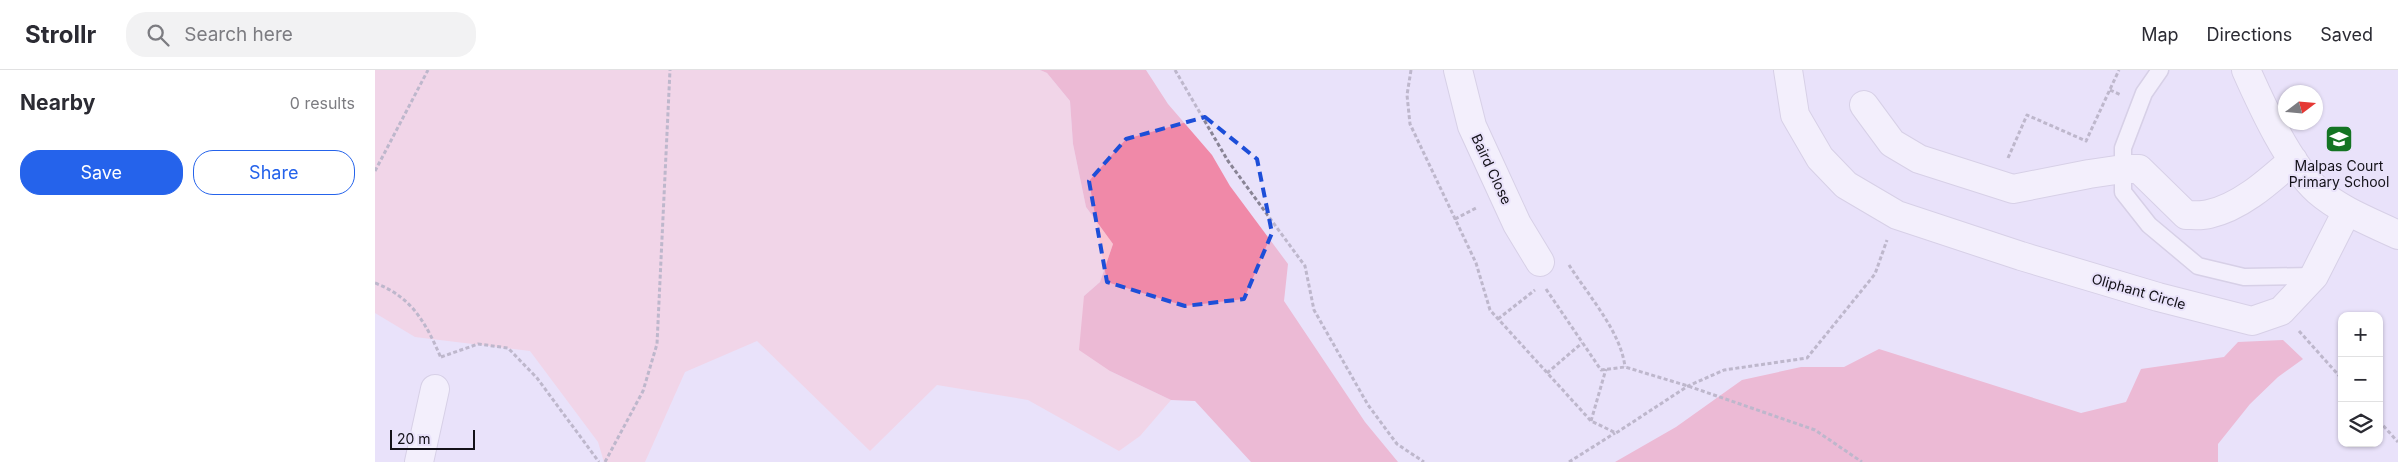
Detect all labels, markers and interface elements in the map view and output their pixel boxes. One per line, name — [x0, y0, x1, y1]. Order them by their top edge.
search box — [126, 12, 476, 57]
text: Strollr — [25, 20, 96, 49]
icon: search — [144, 21, 172, 49]
text: Search here — [184, 23, 293, 46]
text: Map — [2141, 24, 2179, 45]
text: Directions — [2207, 24, 2292, 45]
text: Saved — [2320, 24, 2373, 45]
north arrow — [2278, 85, 2323, 130]
text: Nearby — [20, 90, 95, 115]
text: 0 results — [290, 93, 355, 113]
school or university icon: Malpas Court Primary School — [2324, 124, 2354, 154]
street label: Baird Close — [1468, 131, 1516, 207]
button: Save — [20, 150, 183, 195]
button: Share — [193, 150, 355, 195]
place label: Malpas Court Primary School — [2289, 157, 2389, 190]
street label: Oliphant Circle — [2090, 269, 2188, 313]
map controls — [2338, 312, 2383, 447]
button: + — [2338, 312, 2383, 357]
button: − — [2338, 357, 2383, 402]
button: layers — [2338, 402, 2383, 447]
scale bar — [390, 427, 475, 450]
text: 20 m — [397, 430, 431, 447]

